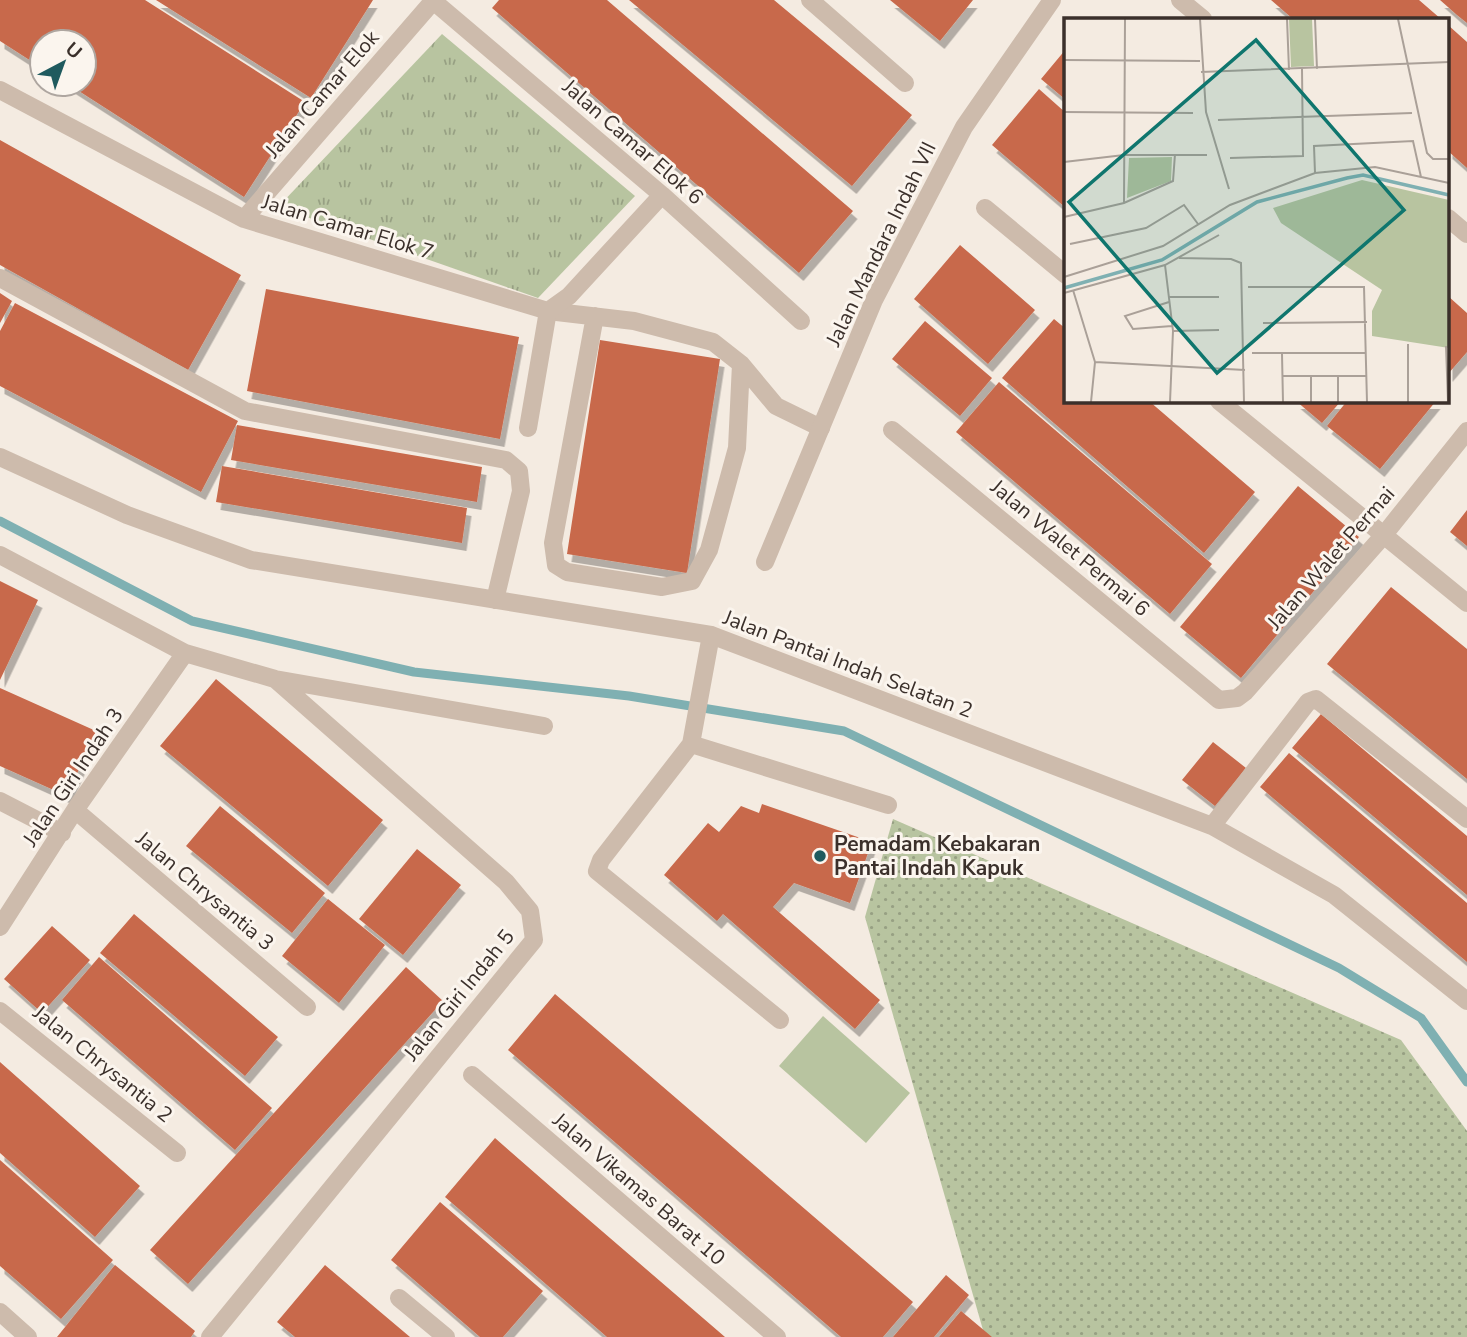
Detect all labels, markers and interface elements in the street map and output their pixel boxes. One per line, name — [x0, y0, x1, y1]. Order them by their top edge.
inset map — [1064, 18, 1450, 402]
street label: Jalan Camar Elok — [258, 24, 385, 164]
north arrow — [28, 28, 98, 98]
text: U — [60, 37, 87, 65]
street label: Jalan Camar Elok 6 — [556, 72, 709, 211]
street label: Jalan Mandara Indah VII — [819, 137, 943, 352]
street label: Jalan Camar Elok 7 — [258, 187, 437, 266]
street label: Jalan Walet Permai 6 — [984, 473, 1155, 623]
street label: Jalan Walet Permai — [1260, 480, 1401, 636]
street label: Jalan Pantai Indah Selatan 2 — [718, 603, 977, 725]
street label: Jalan Giri Indah 3 — [16, 702, 130, 852]
street label: Jalan Chrysantia 3 — [129, 824, 280, 957]
place label: Pemadam Kebakaran Pantai Indah Kapuk — [834, 830, 1040, 882]
marker: Pemadam Kebakaran Pantai Indah Kapuk — [812, 848, 828, 864]
street label: Jalan Giri Indah 5 — [397, 924, 521, 1067]
street label: Jalan Chrysantia 2 — [27, 998, 179, 1129]
street label: Jalan Vikamas Barat 10 — [546, 1106, 731, 1272]

